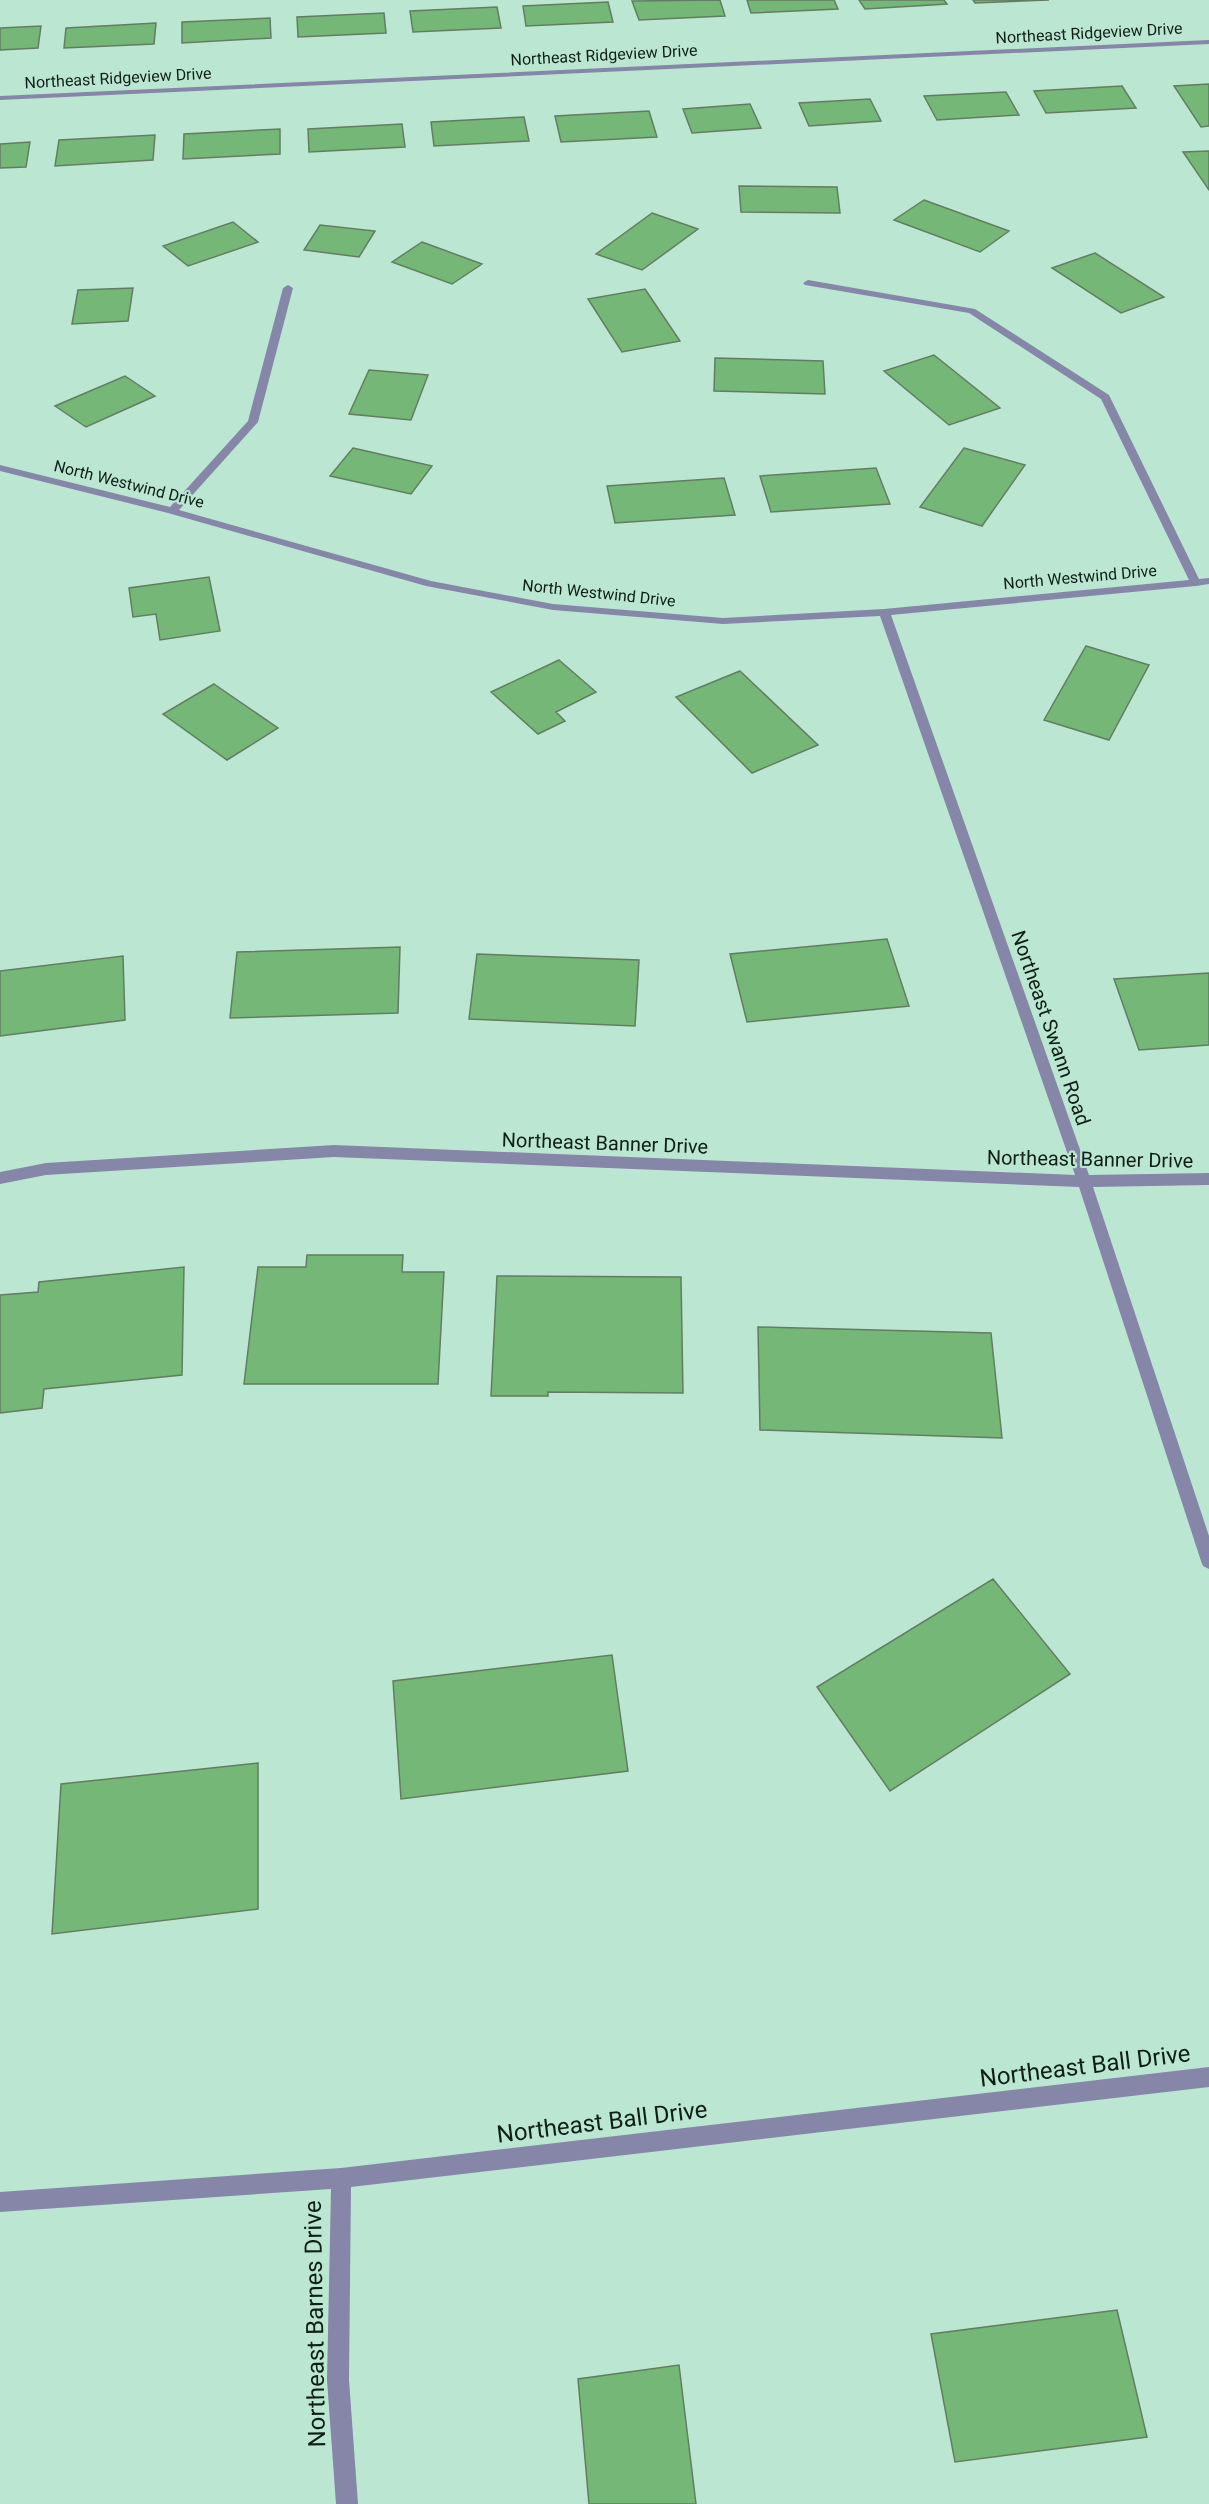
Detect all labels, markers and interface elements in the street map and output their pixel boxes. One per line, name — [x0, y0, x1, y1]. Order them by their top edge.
street label: Northeast Ridgeview Drive — [995, 19, 1183, 47]
street label: Northeast Ridgeview Drive — [510, 41, 698, 69]
street label: Northeast Ridgeview Drive — [24, 64, 212, 92]
street label: North Westwind Drive — [52, 456, 206, 512]
street label: North Westwind Drive — [1002, 561, 1158, 593]
street label: North Westwind Drive — [521, 576, 677, 610]
street label: Northeast Swann Road — [1006, 927, 1096, 1129]
street label: Northeast Banner Drive — [501, 1127, 709, 1159]
street label: Northeast Banner Drive — [987, 1145, 1193, 1173]
street label: Northeast Ball Drive — [978, 2039, 1192, 2093]
street label: Northeast Ball Drive — [495, 2095, 709, 2149]
street label: Northeast Barnes Drive — [299, 2200, 331, 2448]

